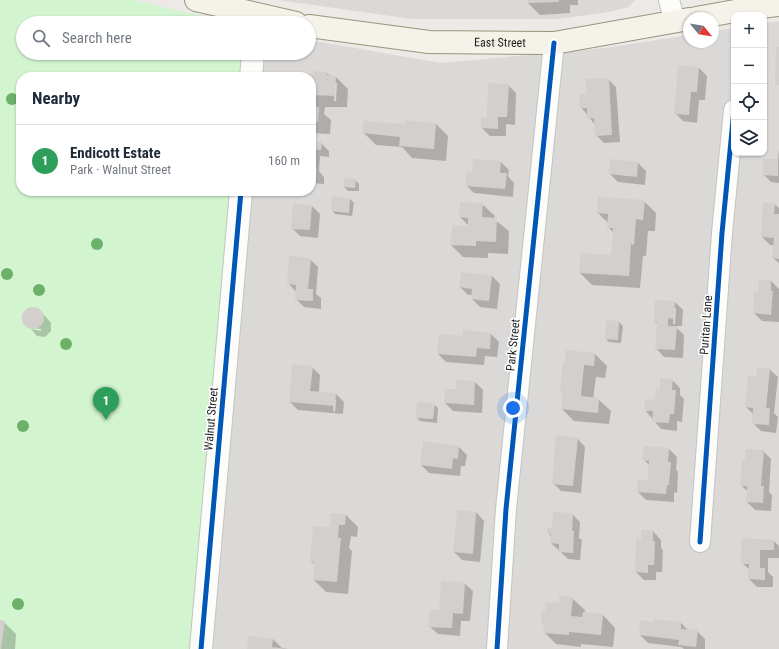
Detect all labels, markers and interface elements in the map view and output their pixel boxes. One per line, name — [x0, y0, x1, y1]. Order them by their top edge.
north arrow — [683, 12, 719, 48]
map controls — [731, 12, 767, 156]
button: + — [731, 12, 767, 48]
search box — [16, 16, 316, 60]
icon: search — [30, 27, 52, 49]
text: Search here — [62, 29, 132, 47]
street label: East Street — [474, 35, 526, 50]
button: − — [731, 48, 767, 84]
button: locate — [731, 84, 767, 120]
text: Nearby — [32, 88, 80, 108]
button: layers — [731, 120, 767, 156]
text: Endicott Estate — [70, 144, 161, 162]
text: 1 — [42, 153, 48, 168]
text: 160 m — [268, 153, 300, 168]
text: Park · Walnut Street — [70, 162, 171, 177]
street label: Puritan Lane — [697, 294, 715, 355]
street label: Park Street — [503, 318, 523, 372]
street label: Walnut Street — [201, 386, 221, 451]
pin: 1 — [93, 387, 119, 420]
your location — [503, 398, 523, 418]

